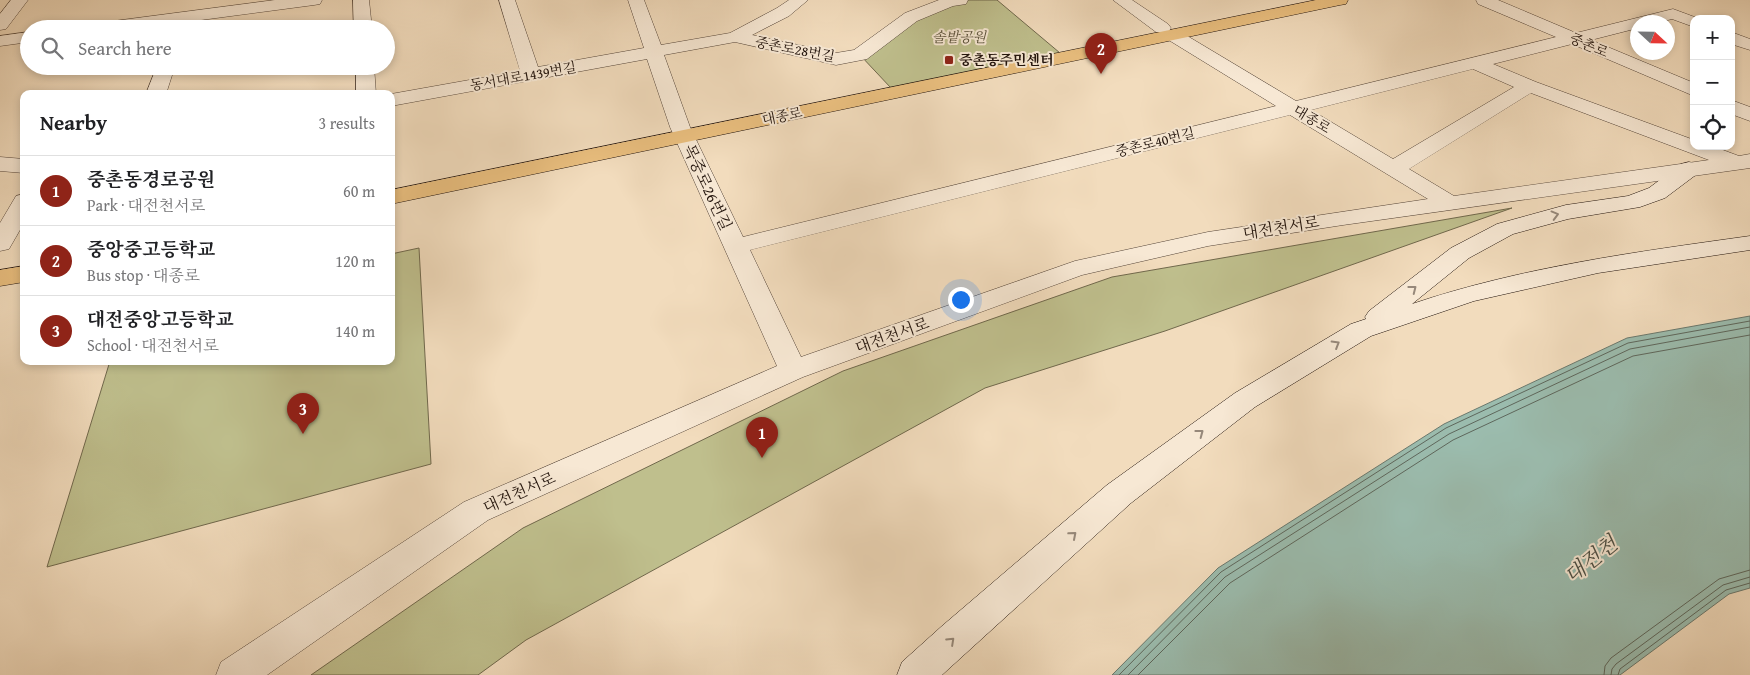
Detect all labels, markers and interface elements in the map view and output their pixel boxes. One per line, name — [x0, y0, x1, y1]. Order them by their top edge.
north arrow — [1630, 15, 1675, 60]
map controls — [1690, 15, 1735, 150]
button: + — [1690, 15, 1735, 60]
search box — [20, 20, 395, 75]
park label: 솔밭공원 — [932, 27, 988, 47]
street label: 중촌로 — [1566, 28, 1612, 62]
street label: 중촌로28번길 — [753, 31, 837, 67]
pin: 2 — [1085, 33, 1117, 74]
icon: search — [38, 34, 66, 62]
text: Search here — [78, 34, 172, 62]
place label: 중촌동주민센터 — [959, 50, 1054, 70]
marker: 중촌동주민센터 — [943, 54, 955, 66]
street label: 동서대로1439번길 — [468, 57, 578, 95]
button: − — [1690, 60, 1735, 105]
street label: 대종로 — [1289, 100, 1335, 138]
street label: 대종로 — [760, 102, 804, 130]
button: locate — [1690, 105, 1735, 150]
text: Nearby — [40, 107, 107, 138]
text: 3 results — [318, 111, 375, 135]
street label: 중촌로40번길 — [1113, 122, 1197, 162]
street label: 목중로26번길 — [678, 140, 738, 234]
text: 중촌동경로공원 — [87, 165, 215, 193]
text: 1 — [52, 179, 60, 203]
text: 60 m — [343, 179, 375, 203]
text: Park · 대전천서로 — [87, 193, 205, 217]
street label: 대전천서로 — [1241, 209, 1322, 245]
one-way arrow — [1551, 211, 1559, 221]
text: 중앙중고등학교 — [87, 235, 215, 263]
text: 2 — [52, 249, 60, 273]
text: 120 m — [335, 249, 375, 273]
text: Bus stop · 대종로 — [87, 263, 199, 287]
your location — [948, 287, 974, 313]
one-way arrow — [1407, 287, 1416, 295]
text: 대전중앙고등학교 — [87, 305, 234, 333]
street label: 대전천서로 — [852, 310, 933, 359]
text: 3 — [52, 319, 60, 343]
text: 140 m — [335, 319, 375, 343]
text: School · 대전천서로 — [87, 333, 218, 357]
one-way arrow — [1331, 341, 1340, 351]
pin: 3 — [287, 393, 319, 434]
pin: 1 — [746, 417, 778, 458]
one-way arrow — [1194, 430, 1204, 439]
street label: 대전천서로 — [479, 465, 560, 519]
water label: 대전천 — [1557, 527, 1625, 591]
one-way arrow — [1068, 531, 1077, 540]
one-way arrow — [945, 638, 954, 647]

